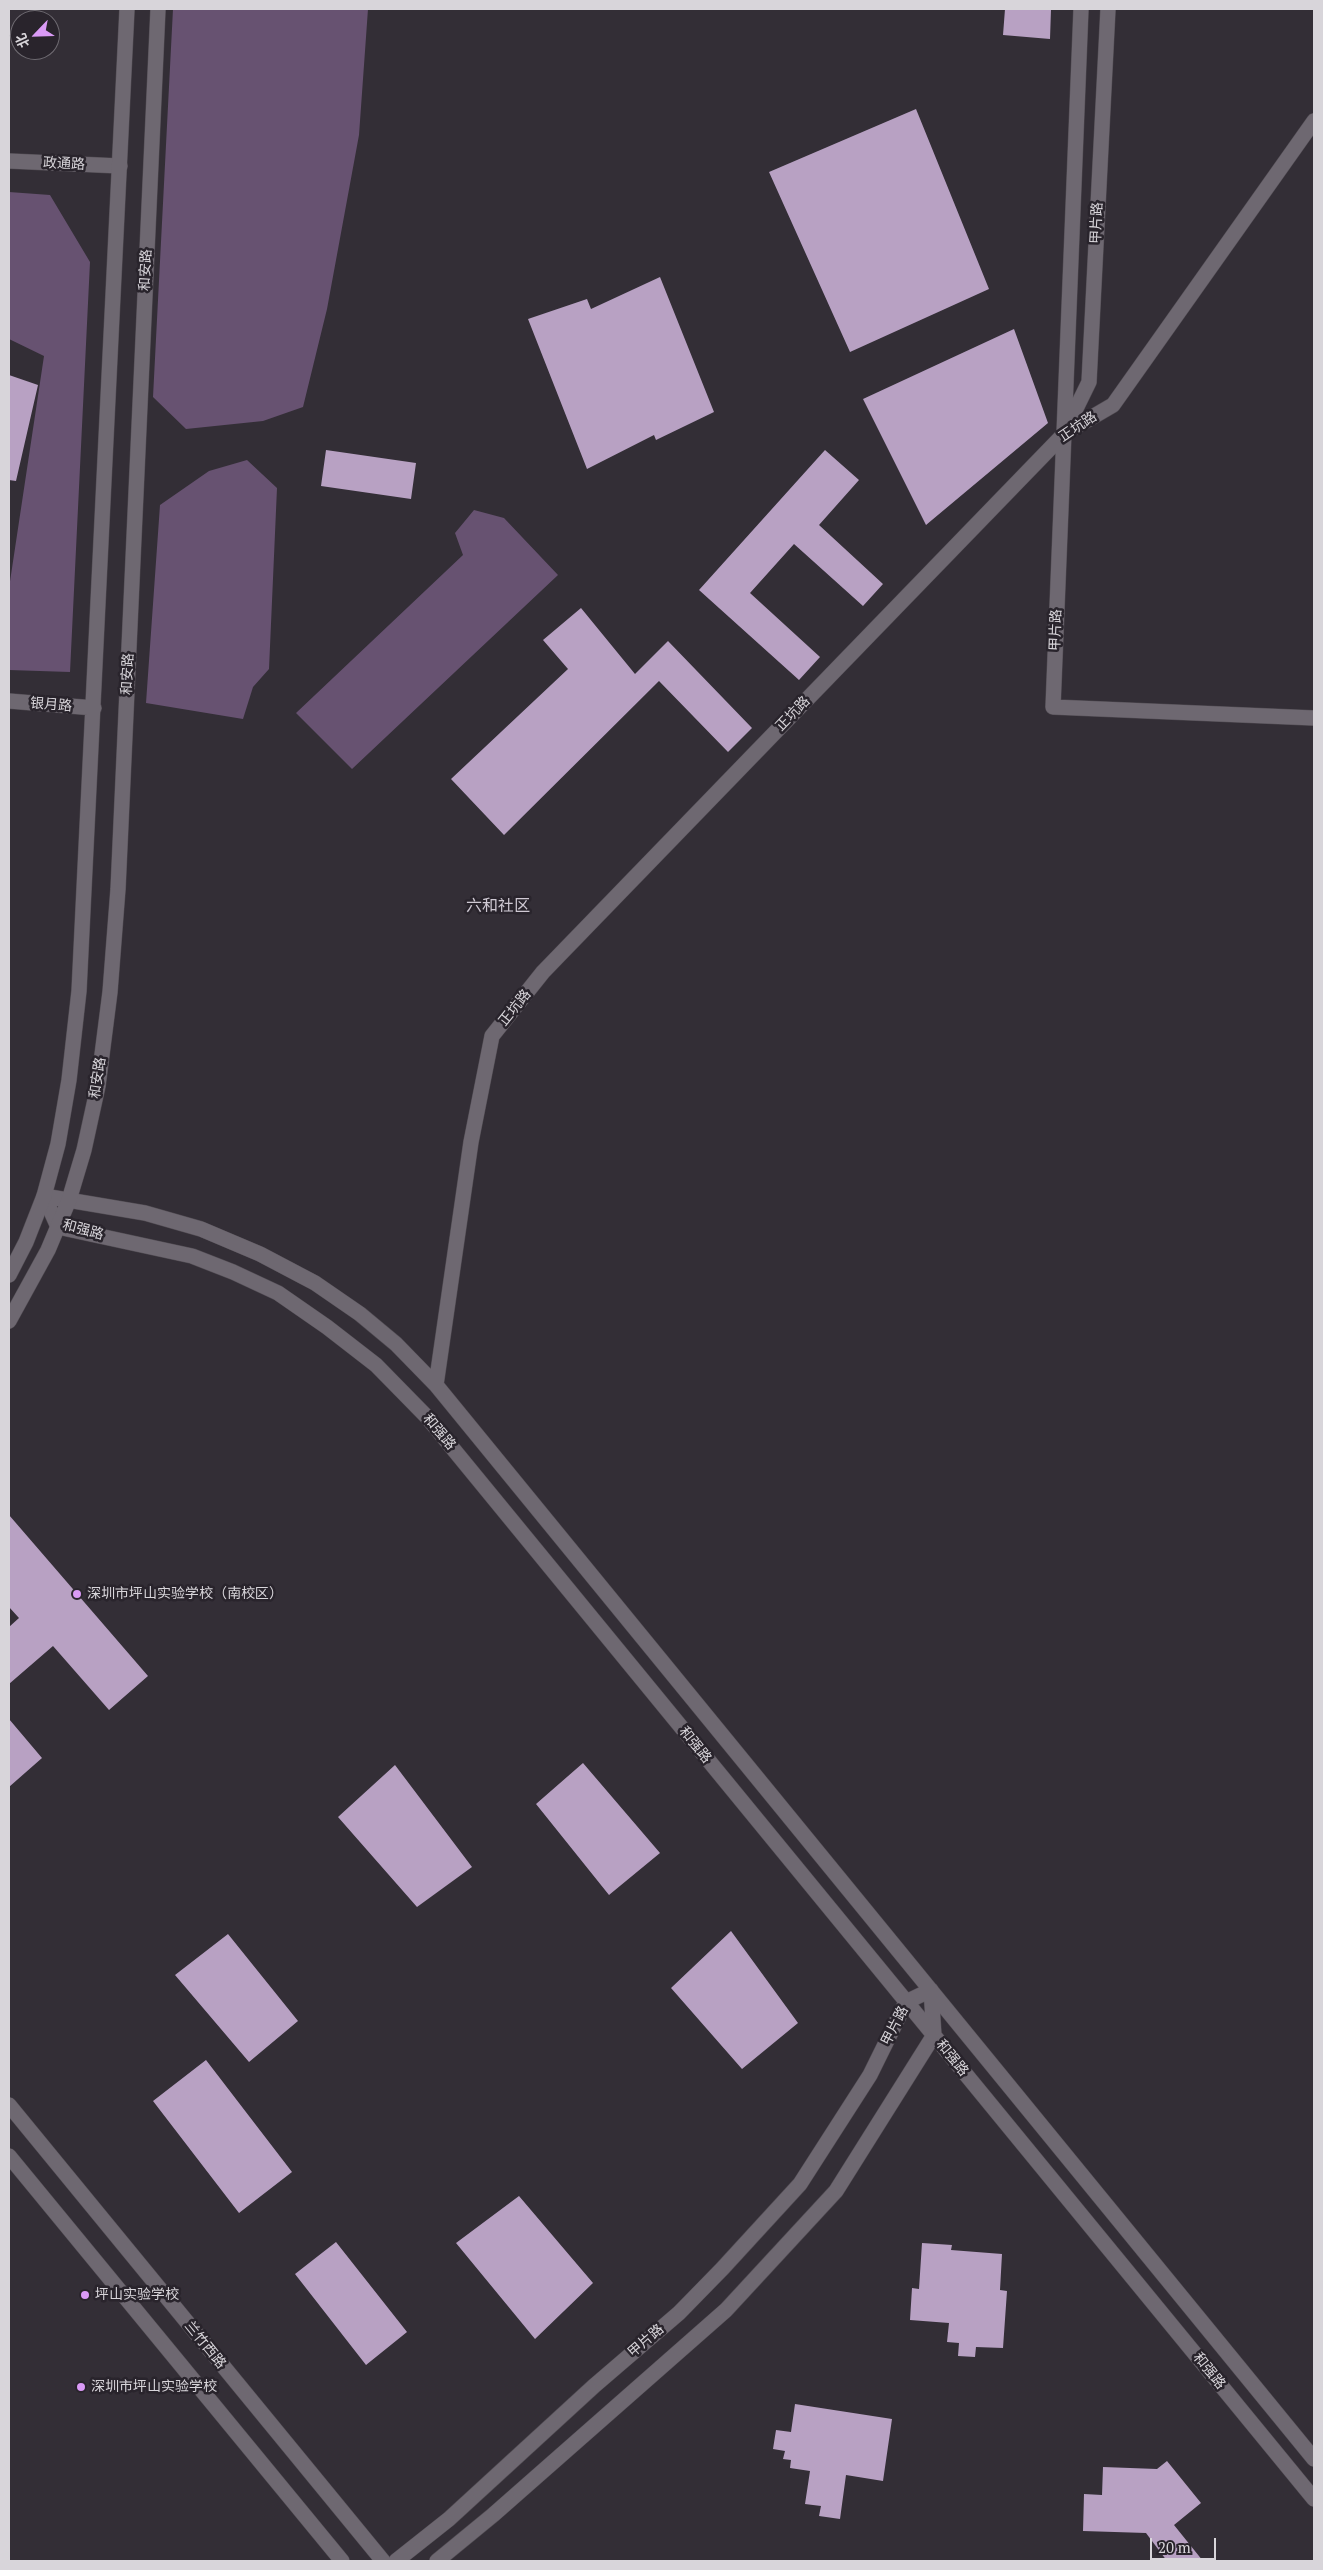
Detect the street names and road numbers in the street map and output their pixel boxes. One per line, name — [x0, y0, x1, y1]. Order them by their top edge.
street label: 政通路 — [43, 155, 85, 173]
street label: 甲片路 — [1088, 202, 1106, 244]
street label: 和安路 — [137, 249, 155, 291]
street label: 正坑路 — [1056, 408, 1100, 446]
street label: 甲片路 — [1047, 609, 1065, 651]
street label: 和安路 — [119, 653, 137, 695]
street label: 正坑路 — [772, 693, 814, 735]
street label: 银月路 — [29, 695, 73, 715]
street label: 正坑路 — [495, 986, 535, 1030]
street label: 和安路 — [86, 1056, 110, 1100]
street label: 和强路 — [61, 1216, 105, 1244]
street label: 和强路 — [419, 1411, 459, 1453]
street label: 和强路 — [675, 1723, 715, 1767]
street label: 甲片路 — [878, 2003, 912, 2049]
street label: 和强路 — [932, 2036, 972, 2080]
street label: 兰竹西路 — [181, 2318, 229, 2372]
street label: 甲片路 — [625, 2321, 667, 2361]
street label: 和强路 — [1189, 2349, 1229, 2393]

